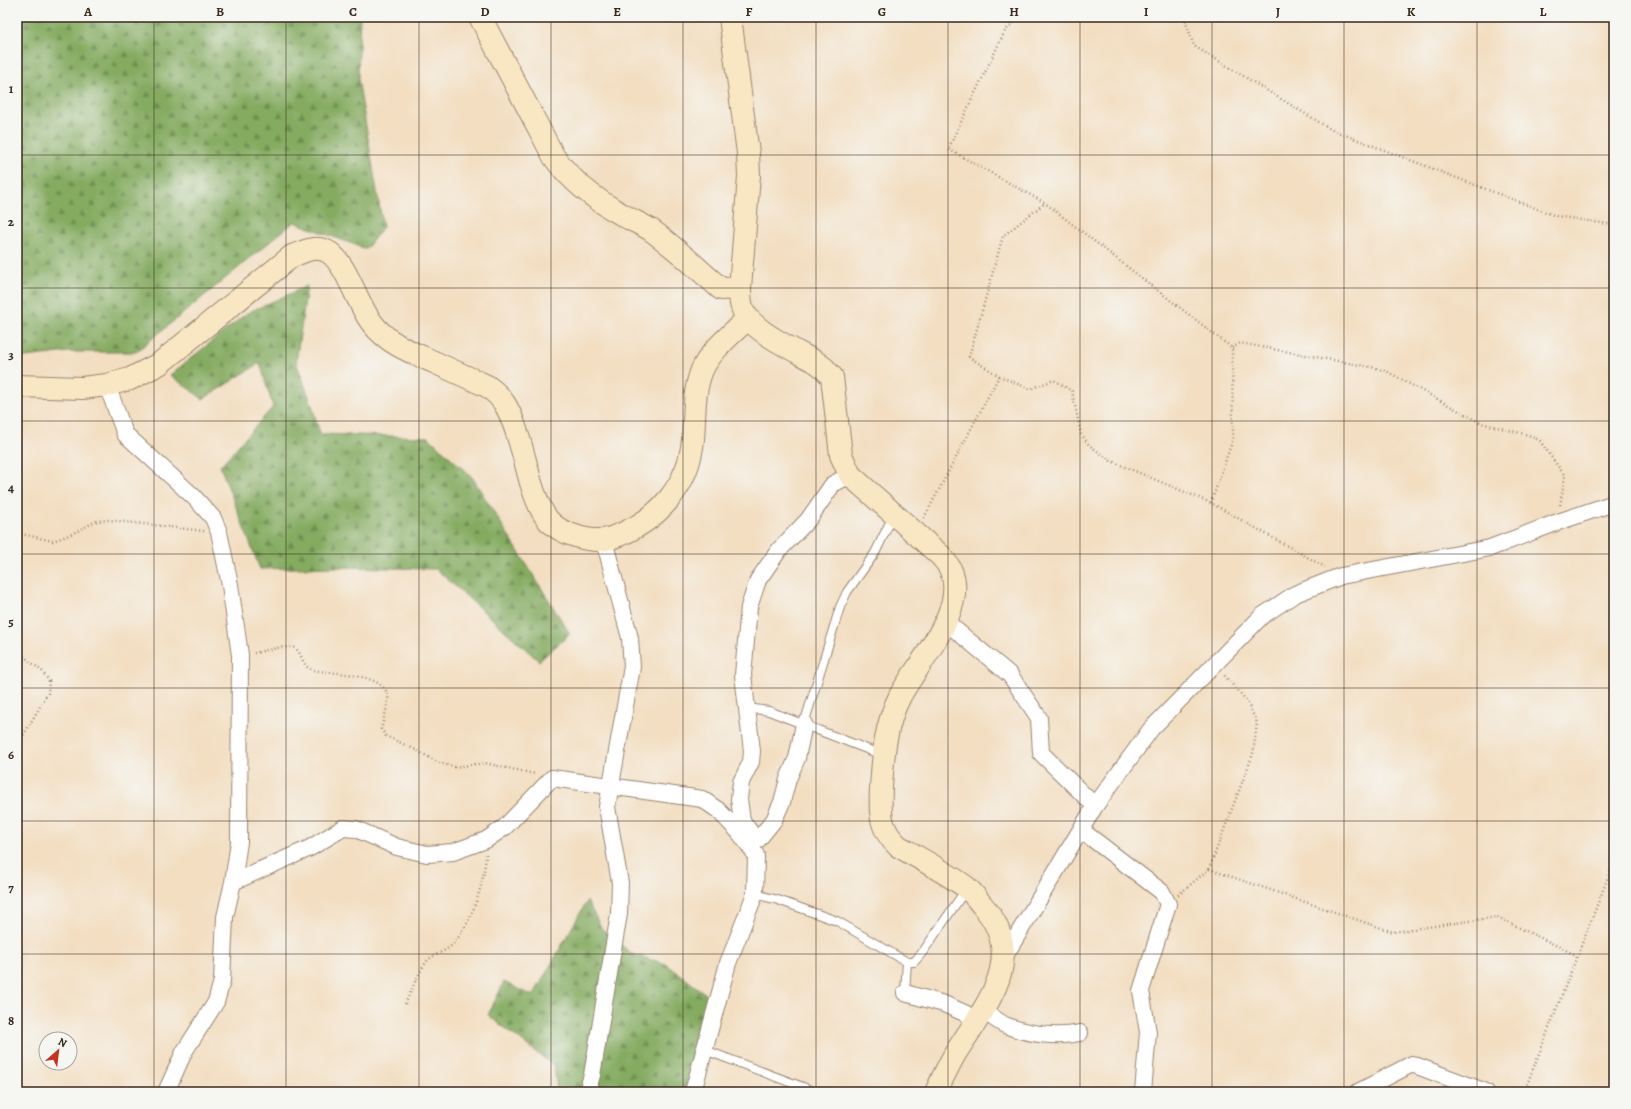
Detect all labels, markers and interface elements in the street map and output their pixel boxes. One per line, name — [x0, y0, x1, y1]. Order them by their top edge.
text: A — [83, 3, 93, 20]
text: B — [216, 3, 224, 20]
text: C — [349, 3, 357, 20]
text: D — [480, 3, 490, 20]
text: E — [613, 3, 621, 20]
text: F — [746, 3, 753, 20]
text: G — [878, 3, 886, 20]
text: H — [1009, 3, 1019, 20]
text: I — [1144, 3, 1149, 20]
text: J — [1276, 3, 1280, 20]
text: K — [1407, 3, 1416, 20]
text: L — [1540, 3, 1547, 20]
text: 1 — [9, 80, 14, 97]
text: 2 — [8, 213, 15, 230]
text: 3 — [8, 346, 14, 363]
text: 4 — [8, 479, 14, 496]
text: 5 — [8, 613, 14, 630]
text: 6 — [8, 746, 14, 763]
text: 7 — [8, 879, 14, 896]
text: 8 — [8, 1012, 14, 1029]
north arrow — [38, 1031, 78, 1071]
text: N — [55, 1034, 70, 1051]

